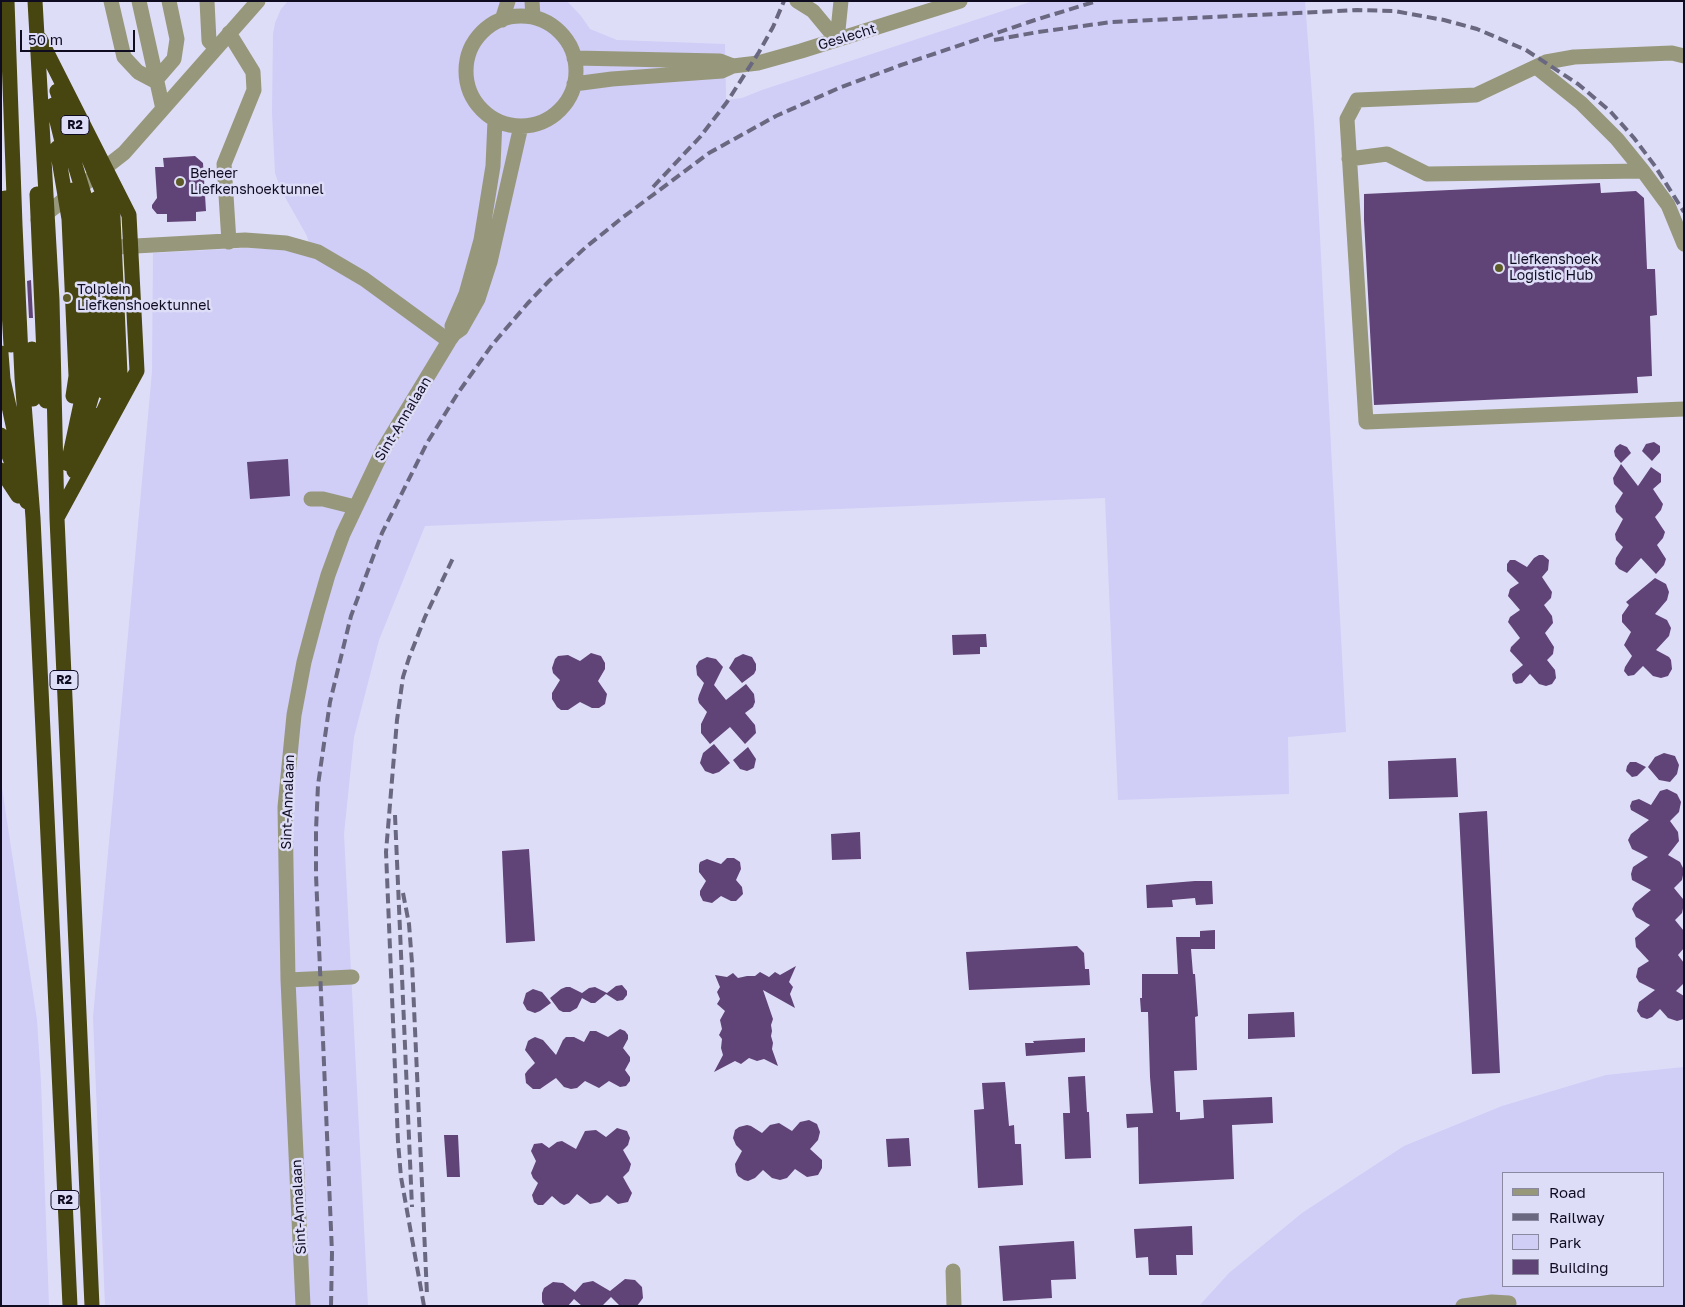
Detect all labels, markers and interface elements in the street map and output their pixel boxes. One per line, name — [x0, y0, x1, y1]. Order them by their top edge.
scale bar — [22, 20, 138, 52]
street label: Geslecht — [816, 20, 878, 54]
text: 50 m — [28, 30, 63, 48]
road number: R2 — [61, 116, 89, 134]
place label: Beheer Liefkenshoektunnel — [190, 166, 324, 198]
marker: Beheer Liefkenshoektunnel — [174, 176, 186, 188]
place label: Liefkenshoek Logistic Hub — [1509, 252, 1599, 284]
marker: Liefkenshoek Logistic Hub — [1493, 262, 1505, 274]
place label: Tolplein Liefkenshoektunnel — [77, 282, 211, 314]
marker: Tolplein Liefkenshoektunnel — [61, 292, 73, 304]
street label: Sint-Annalaan — [371, 374, 435, 464]
road number: R2 — [50, 670, 78, 690]
street label: Sint-Annalaan — [278, 754, 298, 850]
street label: Sint-Annalaan — [288, 1159, 310, 1255]
legend — [1502, 1172, 1665, 1287]
text: Road — [1549, 1183, 1586, 1201]
road number: R2 — [51, 1190, 79, 1210]
text: Railway — [1549, 1208, 1605, 1226]
text: Park — [1549, 1233, 1581, 1251]
text: Building — [1549, 1258, 1609, 1276]

